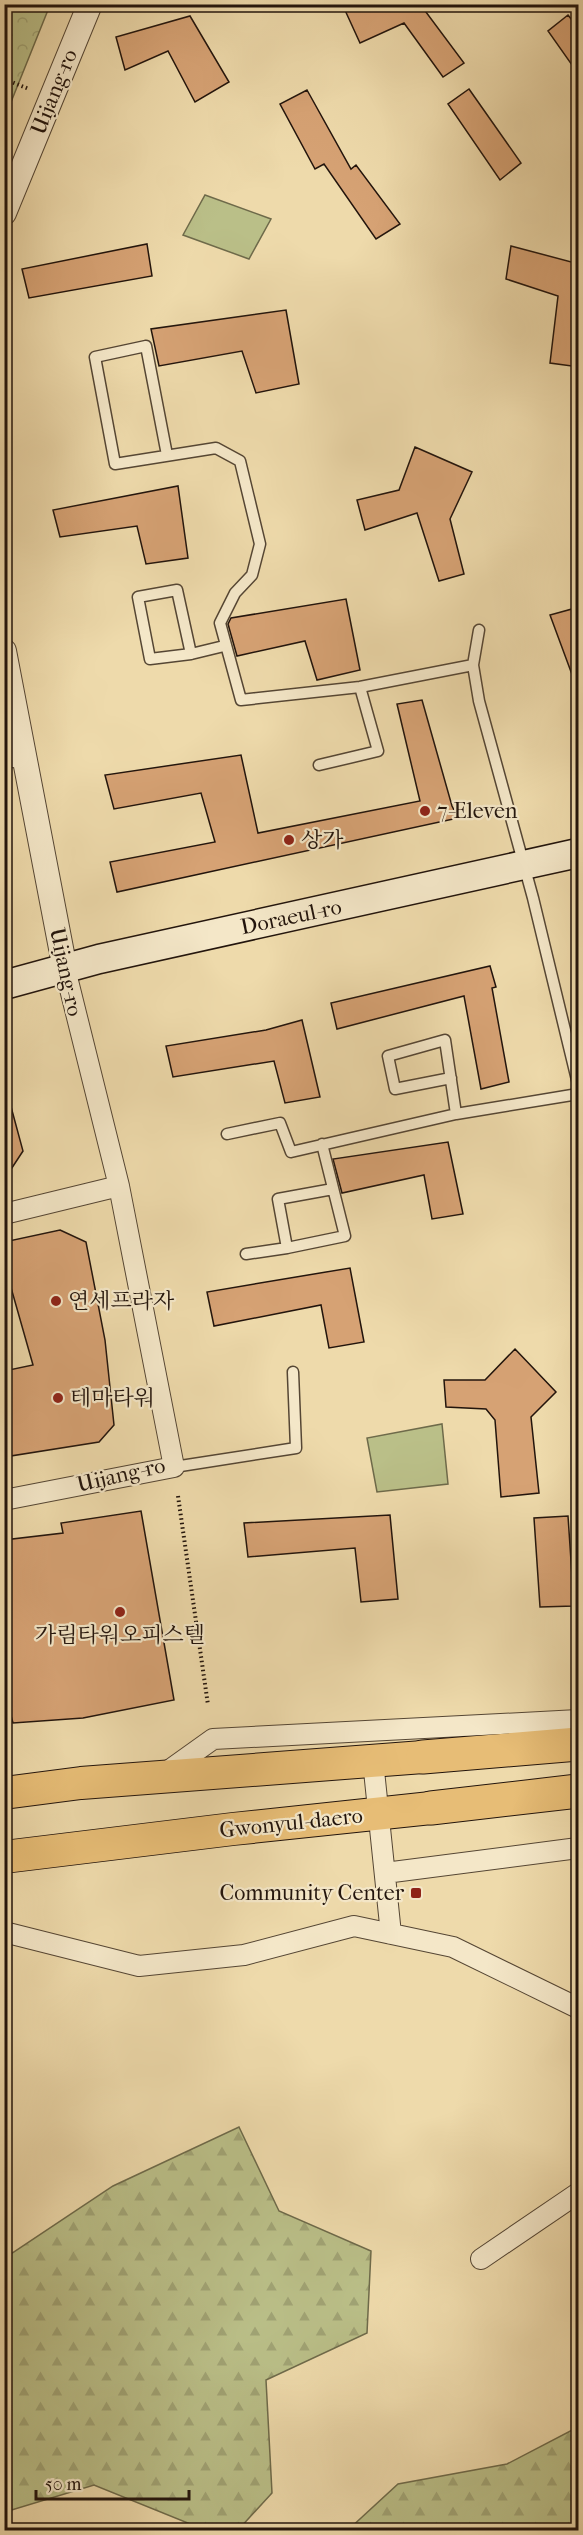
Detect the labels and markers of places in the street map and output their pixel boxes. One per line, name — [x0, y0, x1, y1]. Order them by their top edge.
place label: 7-Eleven — [437, 798, 518, 824]
marker: 7-Eleven — [418, 804, 432, 818]
place label: 상가 — [301, 827, 344, 853]
marker: 상가 — [282, 833, 296, 847]
place label: 연세프라자 — [68, 1288, 175, 1314]
marker: 연세프라자 — [49, 1294, 63, 1308]
place label: 테마타워 — [70, 1385, 155, 1411]
marker: 테마타워 — [51, 1391, 65, 1405]
marker: 가림타워오피스텔 — [113, 1605, 127, 1619]
place label: 가림타워오피스텔 — [35, 1622, 205, 1648]
place label: Community Center — [220, 1880, 405, 1906]
marker: Community Center — [409, 1886, 423, 1900]

